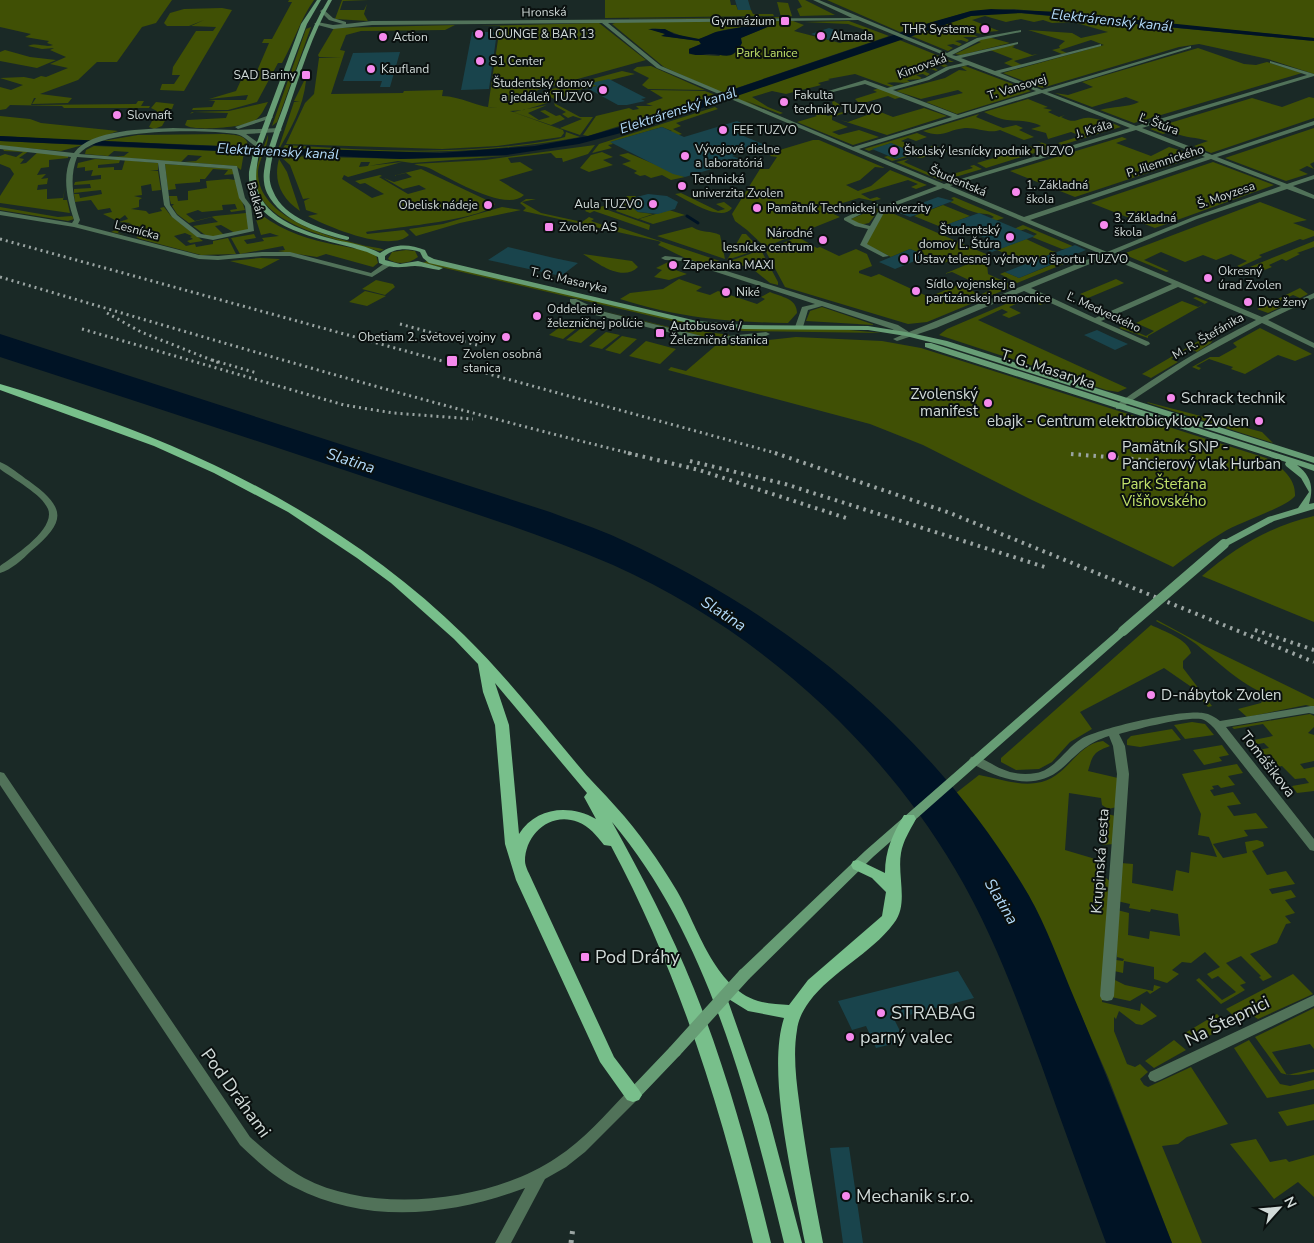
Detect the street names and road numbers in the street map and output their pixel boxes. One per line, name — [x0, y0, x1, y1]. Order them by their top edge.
street label: Hronská — [521, 4, 567, 20]
street label: Kimovská — [895, 50, 949, 82]
street label: T. Vansovej — [986, 70, 1049, 104]
street label: Ľ. Štúra — [1137, 109, 1181, 139]
street label: J. Kráľa — [1073, 116, 1114, 142]
street label: P. Jilemnického — [1124, 141, 1206, 181]
street label: Študentská — [927, 162, 989, 200]
street label: Š. Moyzesa — [1195, 178, 1257, 212]
street label: Balkán — [243, 180, 269, 220]
street label: Lesnícka — [113, 216, 161, 244]
street label: T. G. Masaryka — [529, 263, 609, 297]
street label: Ľ. Medveckého — [1064, 288, 1144, 336]
street label: M. R. Štefánika — [1169, 309, 1247, 363]
street label: T. G. Masaryka — [998, 344, 1098, 394]
street label: Tomášikova — [1236, 727, 1300, 801]
street label: Krupinská cesta — [1086, 808, 1114, 914]
street label: Na Štepnici — [1181, 990, 1273, 1052]
street label: Pod Dráhami — [196, 1044, 276, 1142]

